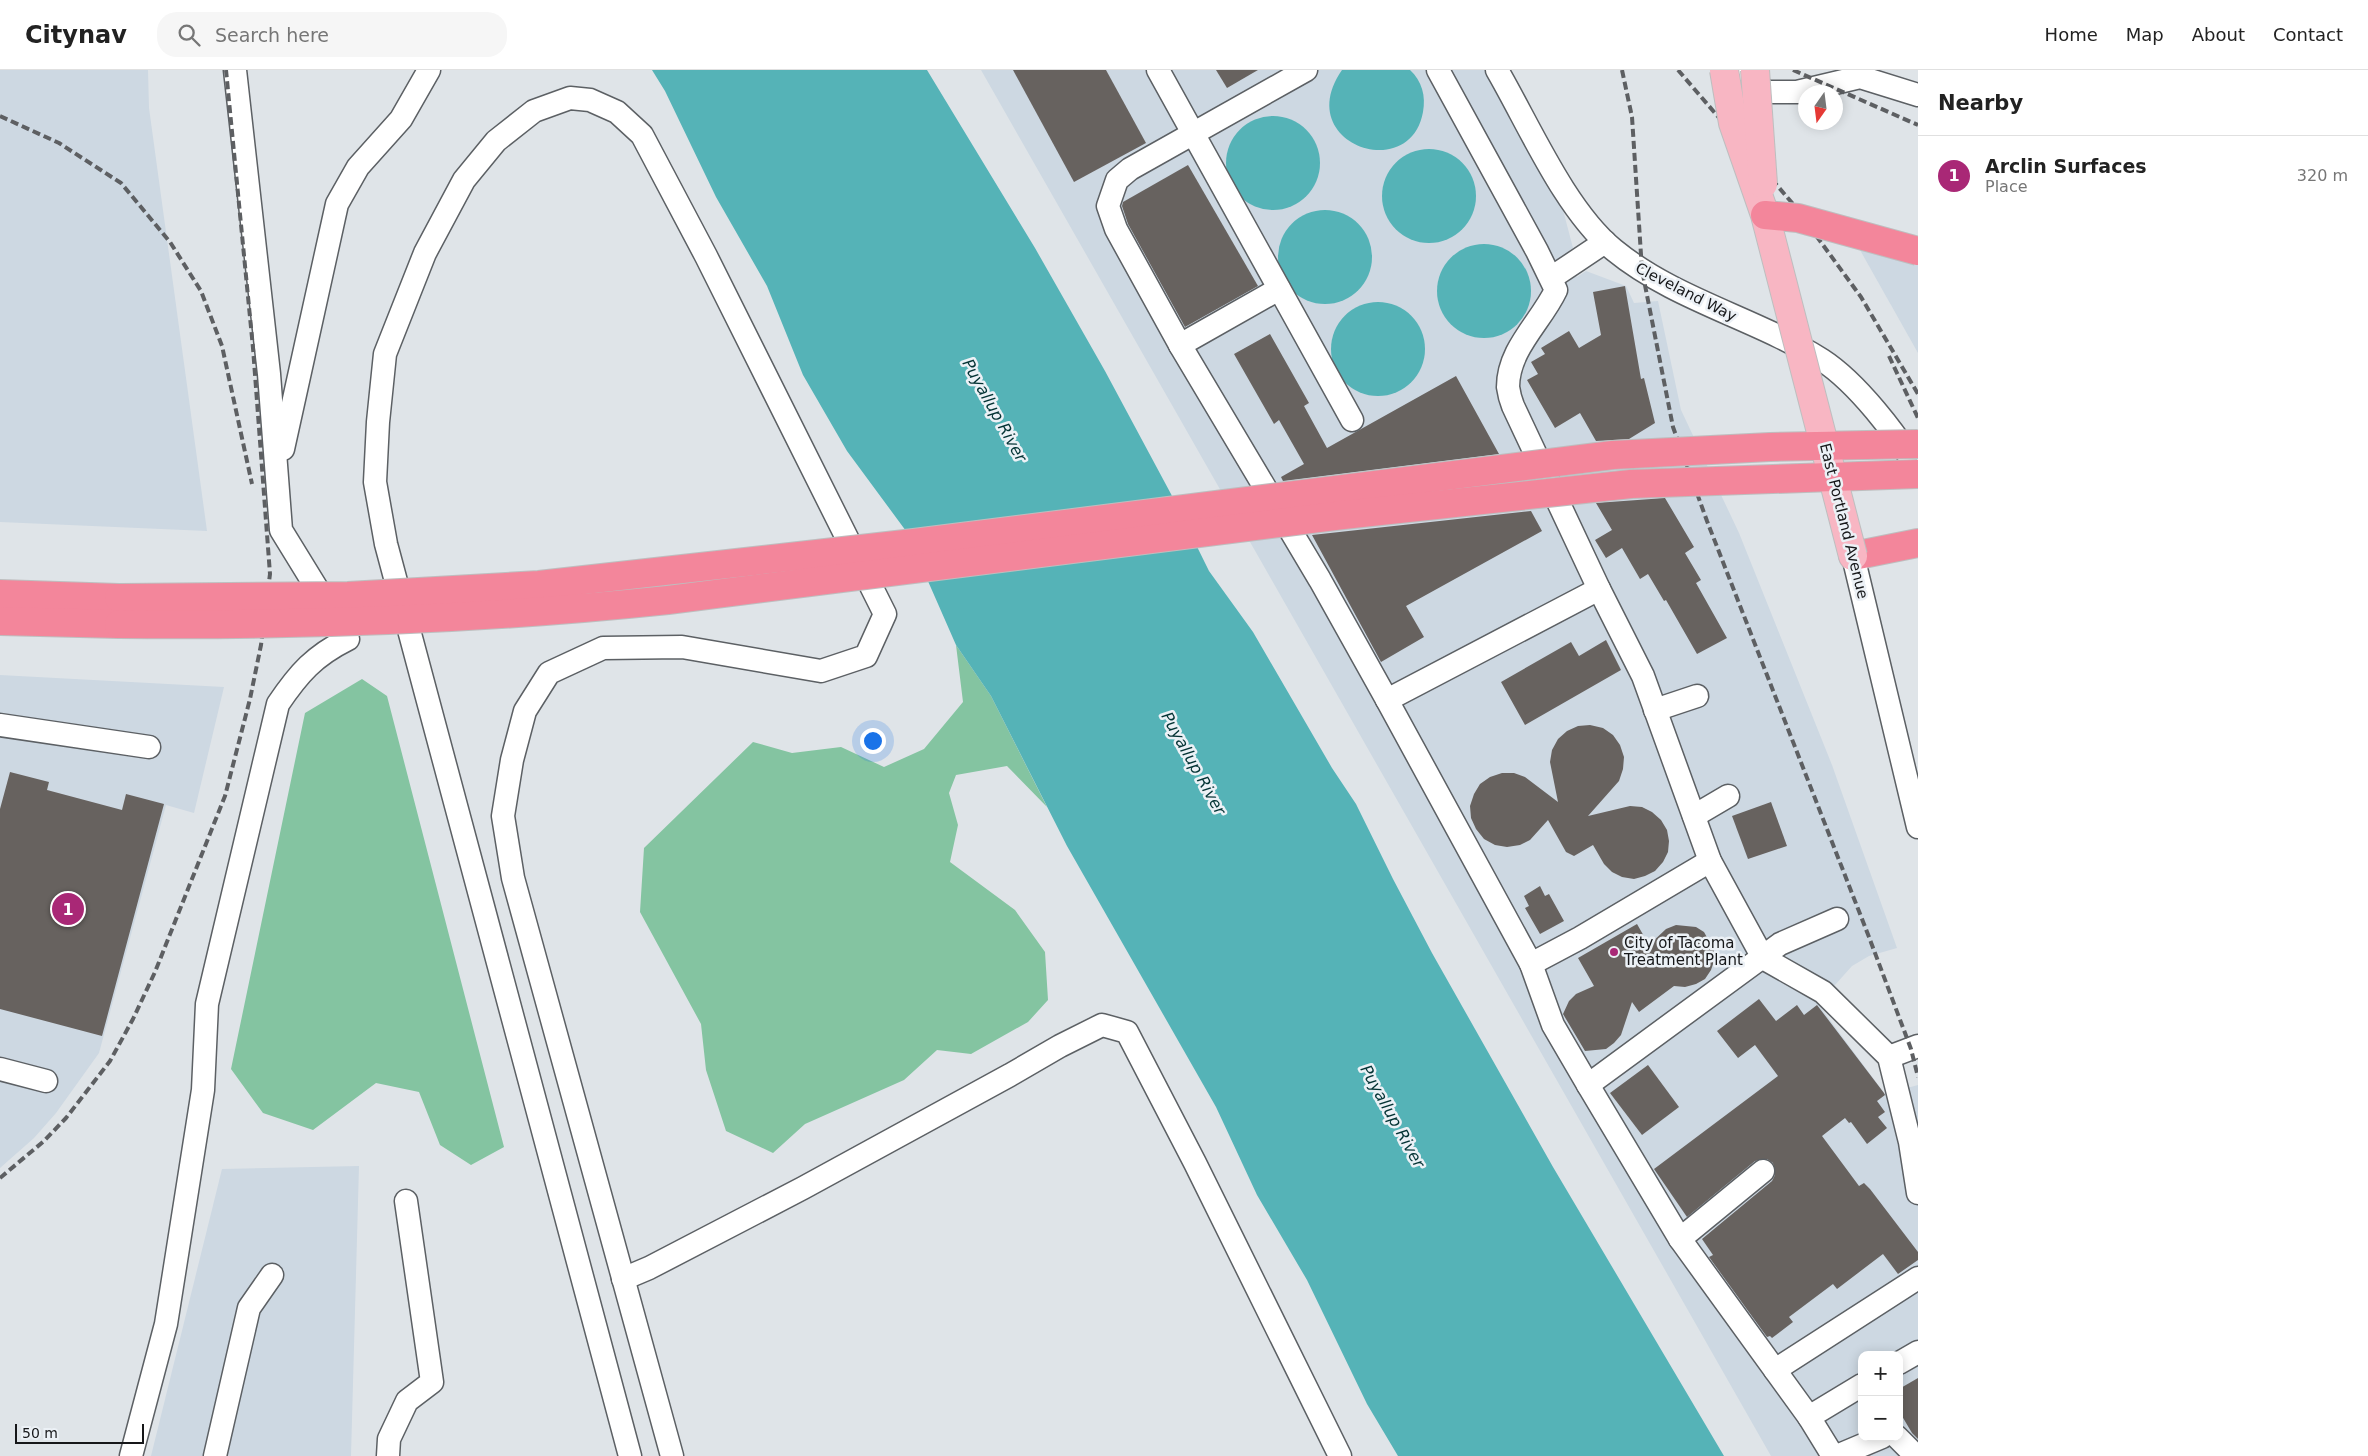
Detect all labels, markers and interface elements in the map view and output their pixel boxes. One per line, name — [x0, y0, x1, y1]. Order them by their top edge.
search box — [157, 12, 507, 57]
text: Citynav — [25, 21, 127, 49]
icon: search — [175, 21, 203, 49]
text: Search here — [215, 24, 329, 46]
text: Home — [2045, 24, 2098, 45]
text: Map — [2126, 24, 2164, 45]
text: About — [2192, 24, 2245, 45]
text: Contact — [2273, 24, 2343, 45]
north arrow — [1798, 85, 1843, 130]
text: Nearby — [1938, 91, 2023, 115]
text: Arclin Surfaces — [1985, 155, 2147, 177]
text: 1 — [1948, 166, 1960, 185]
text: 320 m — [2297, 166, 2348, 185]
text: Place — [1985, 177, 2028, 196]
street label: Cleveland Way — [1632, 259, 1740, 325]
water label: Puyallup River — [958, 355, 1031, 466]
street label: East Portland Avenue — [1816, 441, 1872, 601]
water label: Puyallup River — [1157, 708, 1230, 819]
your location — [860, 728, 886, 754]
pin: 1 — [52, 890, 84, 928]
place label: City of Tacoma Treatment Plant — [1623, 934, 1743, 969]
marker: City of Tacoma Treatment Plant — [1608, 946, 1620, 958]
water label: Puyallup River — [1356, 1061, 1429, 1172]
map controls — [1858, 1351, 1903, 1441]
button: + — [1858, 1351, 1903, 1396]
button: − — [1858, 1396, 1903, 1441]
scale bar — [15, 1421, 144, 1444]
text: 50 m — [22, 1425, 58, 1441]

